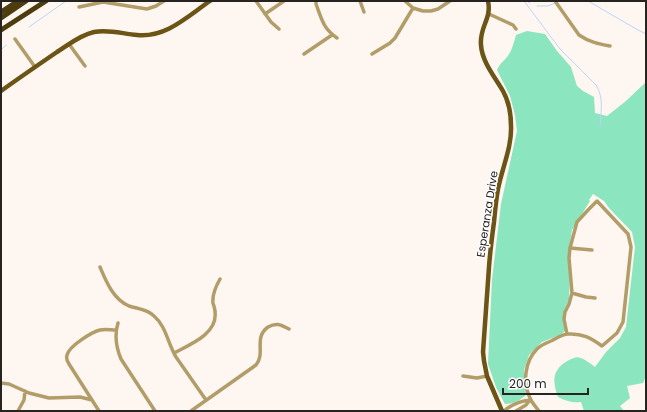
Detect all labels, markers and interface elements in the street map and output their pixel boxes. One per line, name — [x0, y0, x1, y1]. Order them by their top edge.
street label: Esperanza Drive — [472, 170, 502, 258]
scale bar — [503, 370, 588, 396]
text: 200 m — [509, 375, 547, 392]

